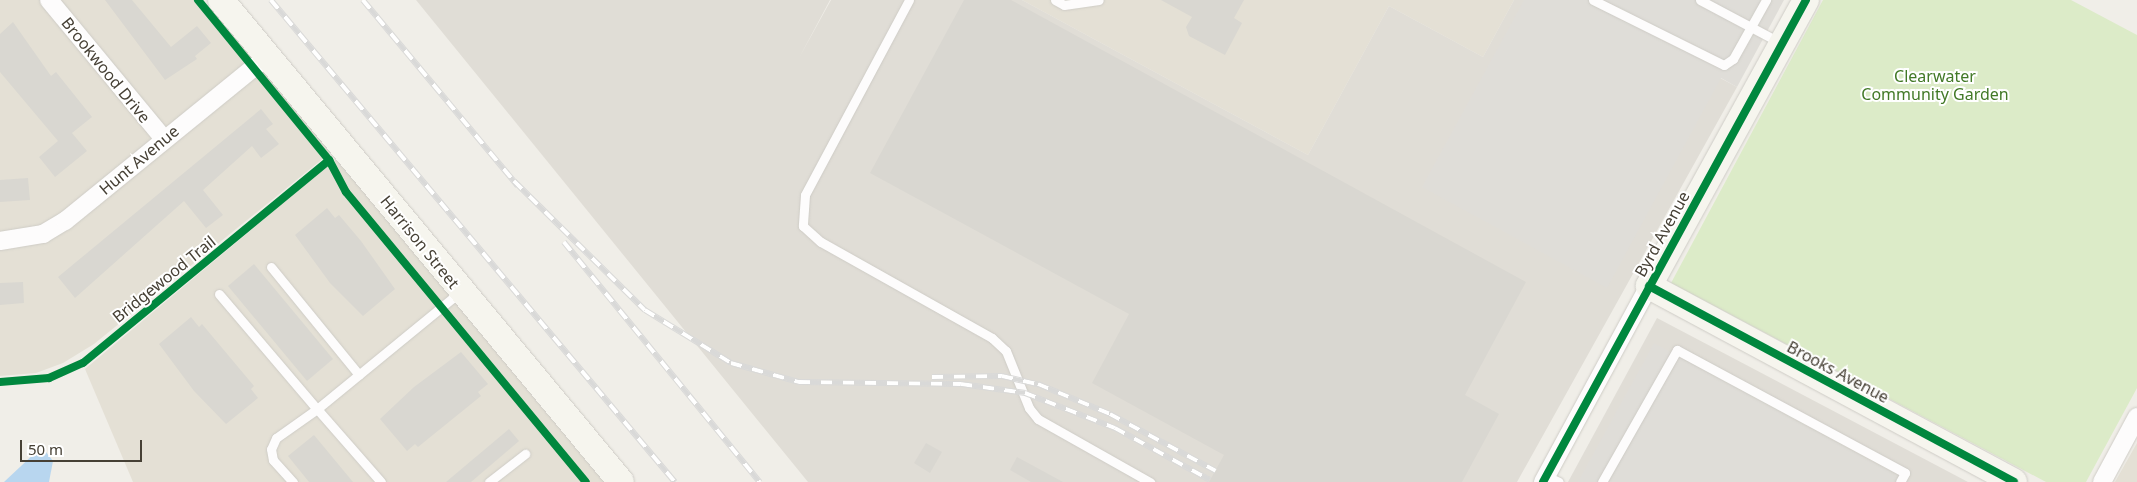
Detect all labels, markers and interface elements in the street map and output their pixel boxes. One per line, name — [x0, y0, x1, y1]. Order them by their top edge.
street label: Brookwood Drive — [58, 13, 154, 127]
park label: Clearwater Community Garden — [1861, 66, 2009, 104]
street label: Hunt Avenue — [95, 121, 183, 199]
street label: Byrd Avenue — [1631, 188, 1693, 280]
street label: Harrison Street — [377, 192, 463, 292]
street label: Bridgewood Trail — [109, 232, 219, 326]
street label: Brooks Avenue — [1784, 337, 1892, 407]
scale bar — [22, 430, 145, 462]
text: 50 m — [28, 439, 63, 459]

